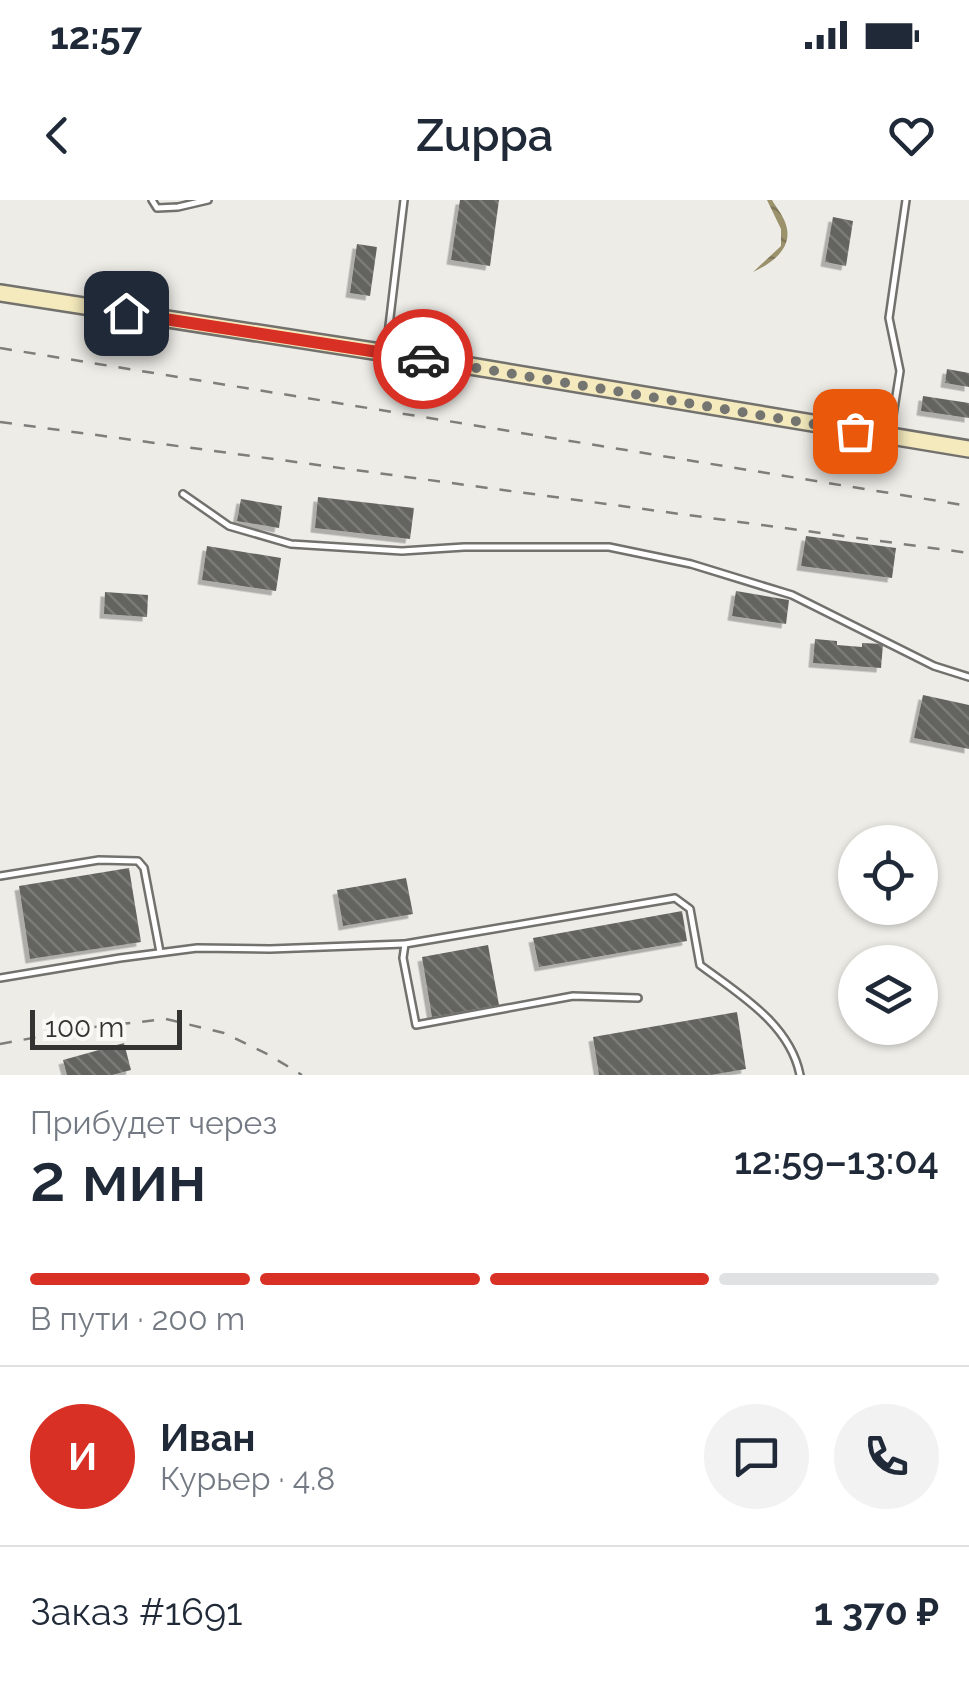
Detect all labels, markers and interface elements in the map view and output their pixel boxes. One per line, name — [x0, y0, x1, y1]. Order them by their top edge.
text: 12:57 — [50, 13, 142, 58]
icon: back — [30, 108, 85, 163]
icon: heart — [884, 108, 939, 163]
text: Zuppa — [416, 109, 553, 162]
pin — [84, 271, 169, 356]
icon: home — [99, 286, 154, 341]
courier — [373, 309, 473, 409]
icon: car — [396, 332, 451, 387]
pin — [813, 389, 898, 474]
icon: bag — [828, 404, 883, 459]
map controls — [838, 825, 938, 1045]
button: locate — [838, 825, 938, 925]
button: layers — [838, 945, 938, 1045]
scale bar — [30, 1005, 182, 1050]
text: 100 m — [45, 1011, 124, 1044]
text: Прибудет через — [30, 1104, 277, 1141]
text: 12:59–13:04 — [734, 1138, 939, 1183]
text: 2 мин — [30, 1140, 207, 1216]
text: В пути · 200 m — [30, 1300, 245, 1337]
button: chat — [704, 1404, 809, 1509]
button: phone — [834, 1404, 939, 1509]
text: Иван — [160, 1415, 255, 1460]
text: И — [68, 1434, 97, 1479]
text: Курьер · 4.8 — [160, 1460, 335, 1497]
text: Заказ #1691 — [30, 1589, 243, 1634]
text: 1 370 ₽ — [814, 1589, 939, 1634]

